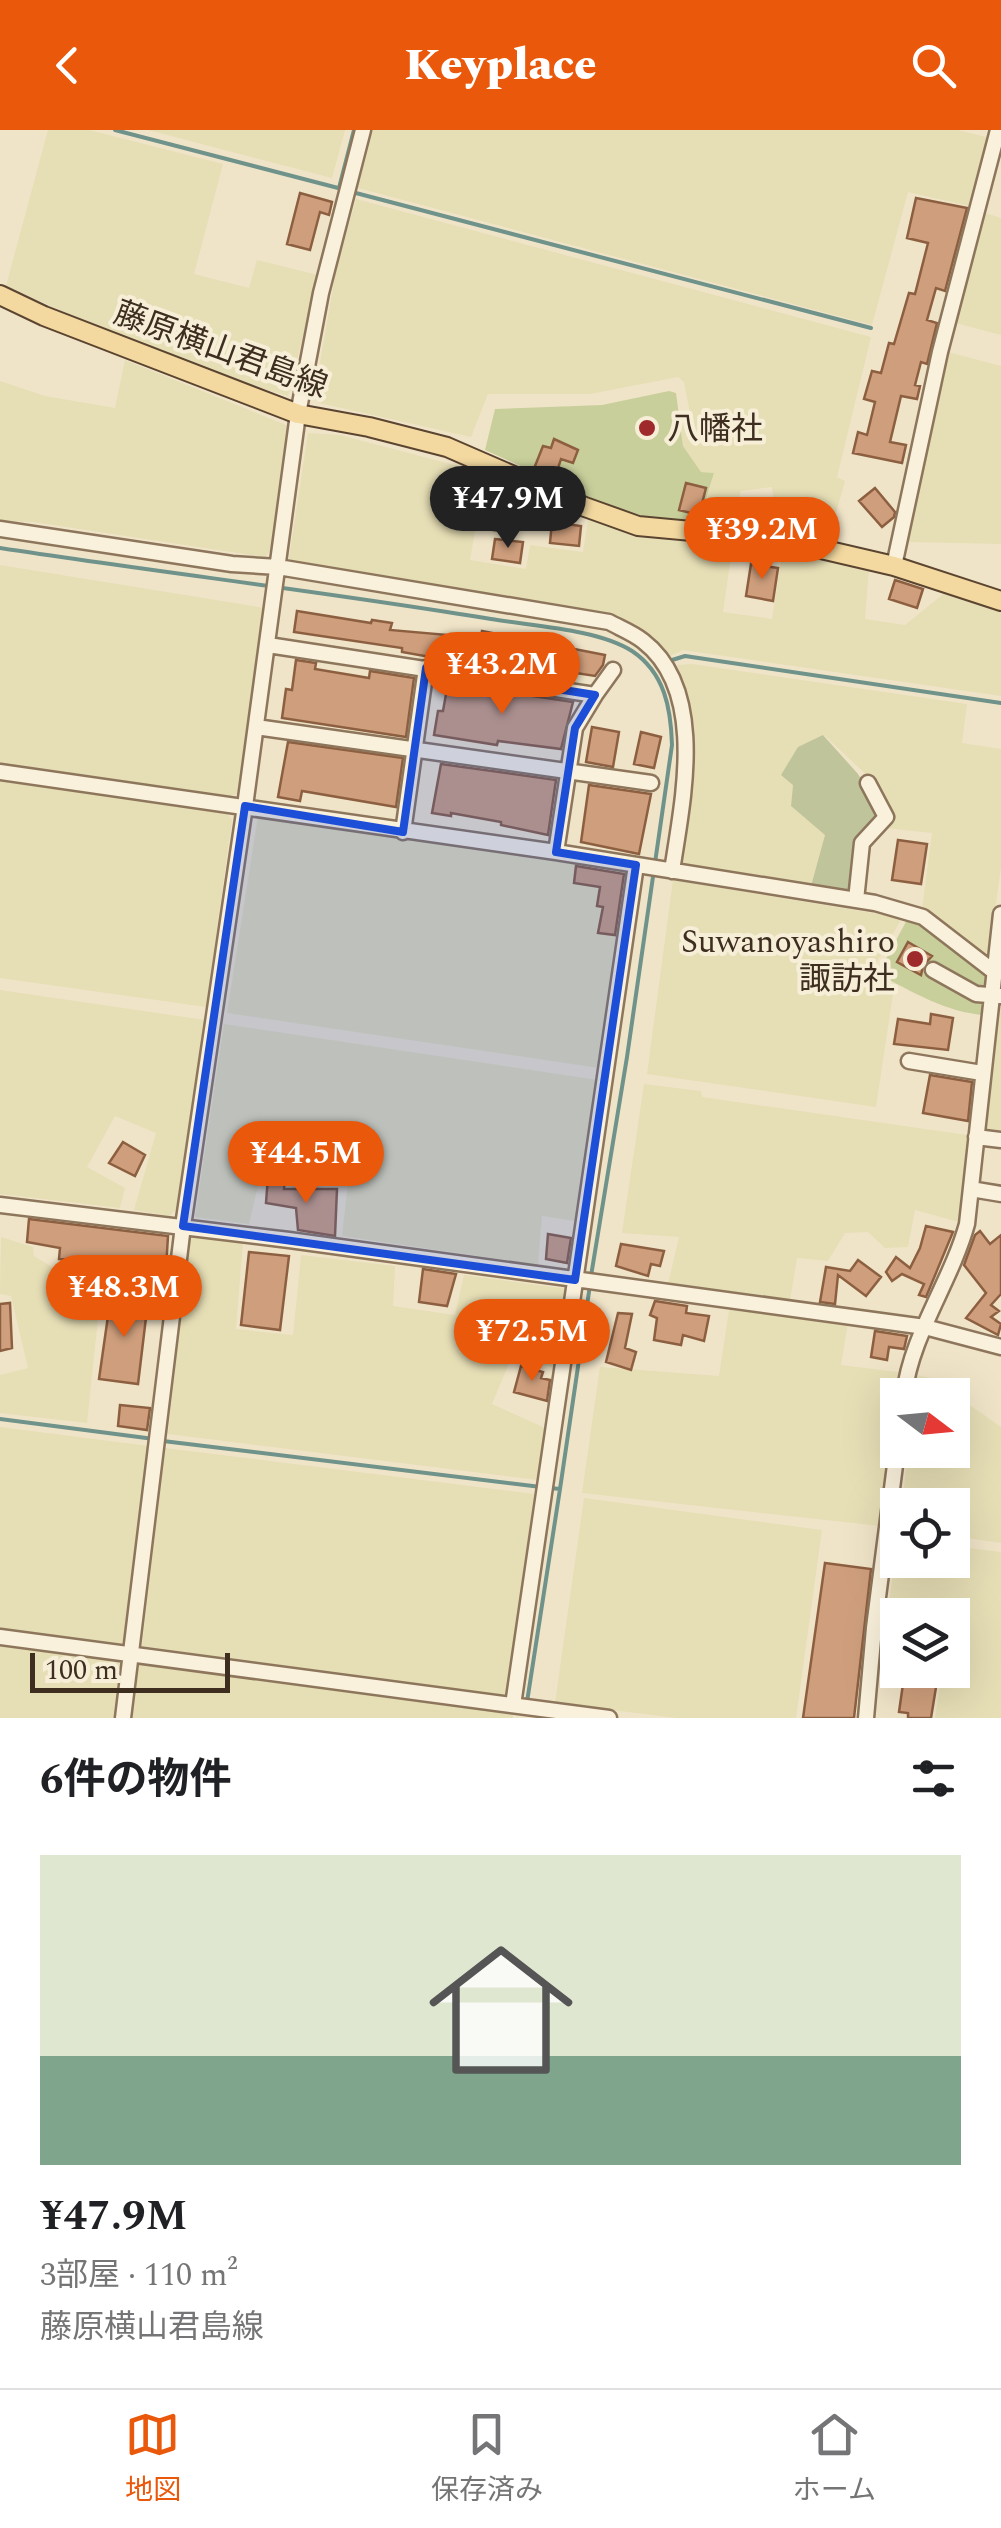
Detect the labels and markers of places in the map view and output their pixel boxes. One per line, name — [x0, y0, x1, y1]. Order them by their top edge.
place label: 八幡社 — [667, 405, 763, 454]
marker: 八幡社 — [636, 417, 658, 439]
pin: ¥47.9M — [427, 466, 589, 551]
pin: ¥39.2M — [681, 497, 843, 582]
pin: ¥43.2M — [421, 632, 583, 717]
place label: Suwanoyashiro 諏訪社 — [681, 918, 895, 1004]
marker: Suwanoyashiro 諏訪社 — [904, 948, 926, 970]
pin: ¥44.5M — [225, 1121, 387, 1206]
pin: ¥48.3M — [43, 1255, 205, 1340]
pin: ¥72.5M — [451, 1299, 613, 1384]

